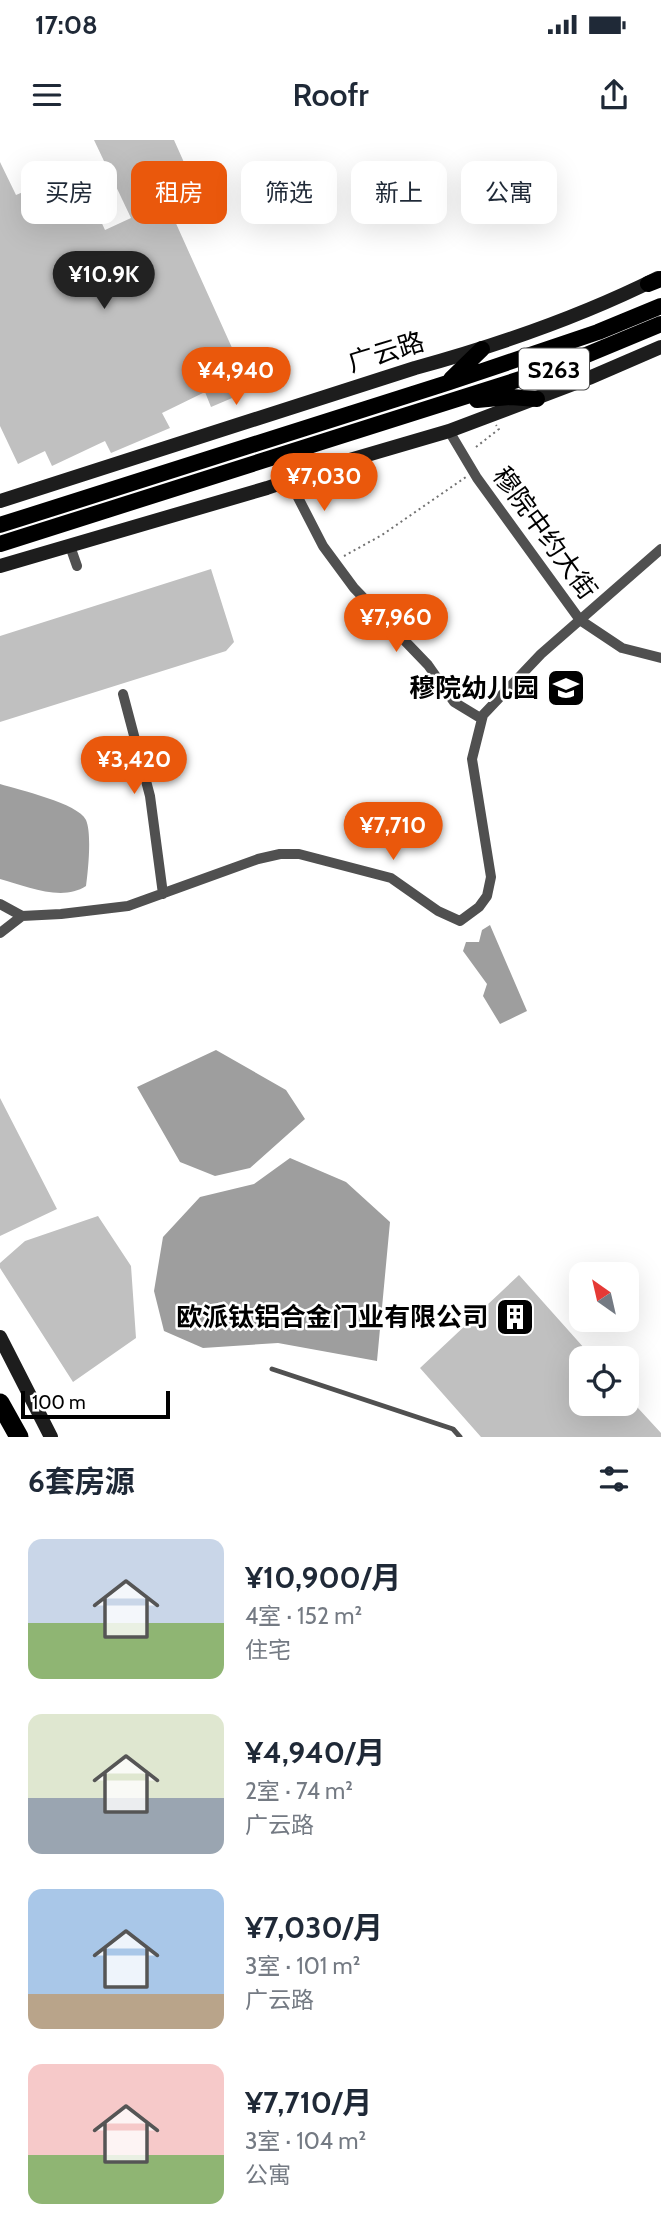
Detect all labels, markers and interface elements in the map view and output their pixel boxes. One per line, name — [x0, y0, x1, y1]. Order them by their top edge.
text: 17:08 — [35, 9, 98, 41]
text: Roofr — [292, 75, 369, 114]
icon: menu — [28, 76, 66, 114]
icon: share — [595, 76, 633, 114]
chip: 买房 — [21, 161, 117, 224]
chip: 租房 — [131, 161, 227, 224]
chip: 筛选 — [241, 161, 337, 224]
chip: 新上 — [351, 161, 447, 224]
chip: 公寓 — [461, 161, 557, 224]
pin: ¥10.9K — [47, 251, 161, 311]
text: ¥10.9K — [69, 260, 139, 288]
street label: 广云路 — [344, 325, 428, 379]
pin: ¥4,940 — [179, 348, 293, 407]
road number: S263 — [519, 349, 589, 390]
text: ¥4,940 — [198, 356, 274, 384]
pin: ¥7,030 — [267, 454, 381, 513]
street label: 穆院中约大街 — [486, 460, 604, 606]
text: ¥7,030 — [287, 462, 361, 490]
pin: ¥7,960 — [339, 594, 453, 654]
text: ¥7,960 — [360, 603, 432, 631]
school or university icon: 穆院幼儿园 — [545, 667, 587, 709]
place label: 穆院幼儿园 — [409, 672, 539, 704]
pin: ¥3,420 — [77, 736, 191, 796]
text: ¥3,420 — [97, 745, 171, 773]
pin: ¥7,710 — [336, 802, 450, 862]
text: ¥7,710 — [360, 811, 426, 839]
north arrow — [569, 1262, 639, 1332]
map controls — [569, 1262, 639, 1416]
building icon: 欧派钛铝合金门业有限公司 — [494, 1296, 536, 1338]
place label: 欧派钛铝合金门业有限公司 — [176, 1301, 488, 1333]
button: locate — [569, 1346, 639, 1416]
scale bar — [21, 1388, 170, 1420]
text: 100 m — [32, 1391, 86, 1414]
icon: filters — [595, 1460, 633, 1498]
text: 6套房源 — [28, 1463, 135, 1500]
text: ¥10,900/月 — [245, 1559, 401, 1596]
icon: home — [84, 1567, 168, 1651]
text: 4室 · 152 m² — [245, 1602, 362, 1630]
text: 住宅 — [245, 1636, 291, 1664]
text: ¥4,940/月 — [245, 1734, 385, 1771]
icon: home — [84, 1742, 168, 1826]
text: 2室 · 74 m² — [245, 1777, 353, 1805]
text: 广云路 — [245, 1811, 314, 1839]
text: ¥7,030/月 — [245, 1909, 383, 1946]
icon: home — [84, 1917, 168, 2001]
text: 3室 · 101 m² — [245, 1952, 360, 1980]
text: 广云路 — [245, 1986, 314, 2014]
text: ¥7,710/月 — [245, 2084, 372, 2121]
icon: home — [84, 2092, 168, 2176]
text: 3室 · 104 m² — [245, 2127, 366, 2155]
text: 公寓 — [245, 2161, 291, 2189]

